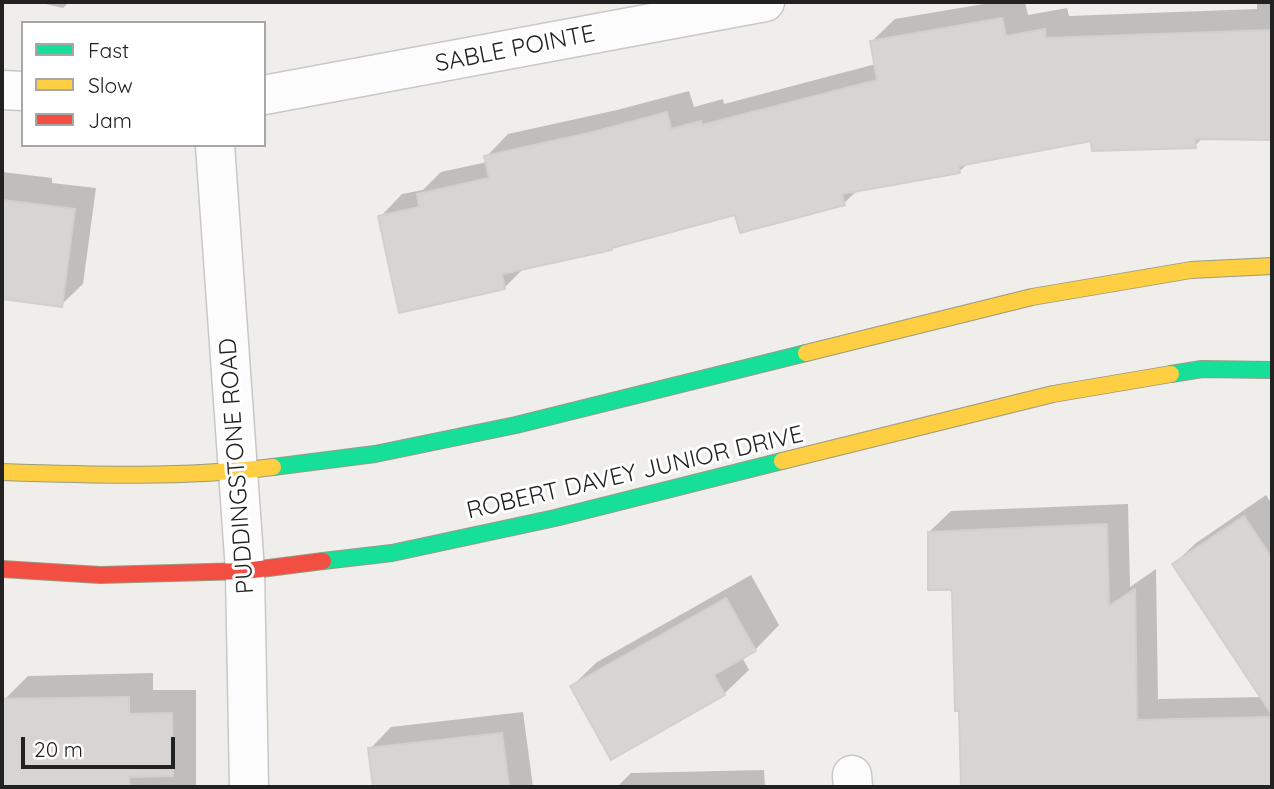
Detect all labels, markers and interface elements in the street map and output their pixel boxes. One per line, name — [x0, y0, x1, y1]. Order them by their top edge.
street label: SABLE POINTE — [433, 19, 597, 79]
legend — [21, 21, 266, 147]
text: Fast — [88, 37, 129, 63]
text: Slow — [88, 72, 133, 98]
text: Jam — [88, 107, 132, 133]
street label: PUDDINGSTONE ROAD — [214, 337, 260, 595]
street label: ROBERT DAVEY JUNIOR DRIVE — [464, 420, 806, 526]
scale bar — [24, 722, 178, 766]
text: 20 m — [34, 736, 83, 762]

